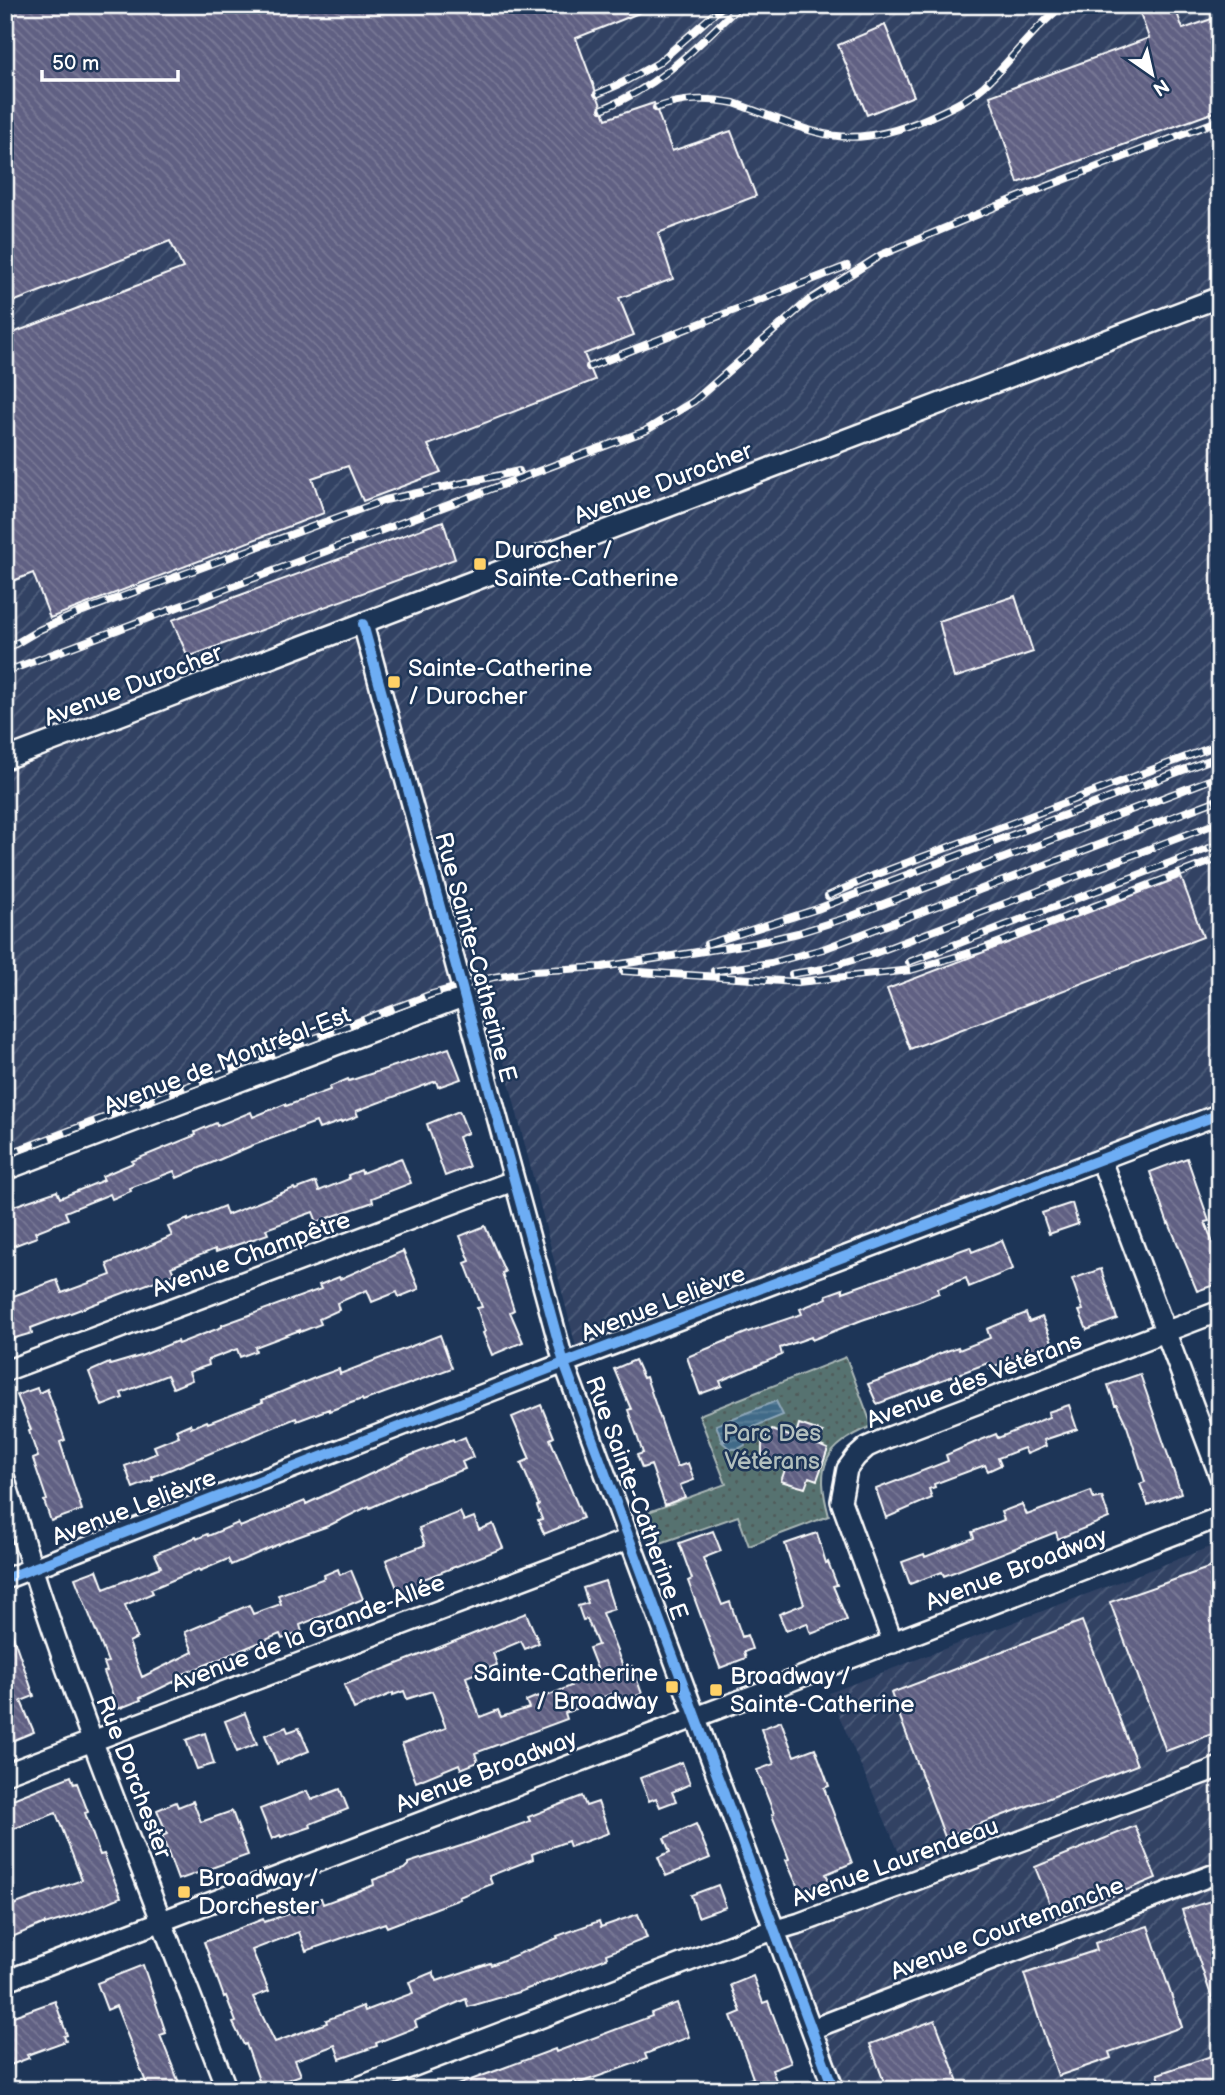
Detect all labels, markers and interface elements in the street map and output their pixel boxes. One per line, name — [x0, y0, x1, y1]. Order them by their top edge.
scale bar — [42, 38, 178, 82]
north arrow — [1116, 38, 1186, 108]
text: 50 m — [52, 51, 99, 76]
text: N — [1148, 73, 1173, 100]
street label: Avenue Durocher — [570, 436, 757, 531]
place label: Durocher / Sainte-Catherine — [494, 536, 679, 593]
marker: Durocher / Sainte-Catherine — [472, 556, 488, 572]
street label: Avenue Durocher — [40, 638, 227, 733]
place label: Sainte-Catherine / Durocher — [408, 654, 593, 711]
marker: Sainte-Catherine / Durocher — [386, 674, 402, 690]
street label: Rue Sainte-Catherine E — [428, 829, 523, 1085]
street label: Avenue de Montréal-Est — [100, 1000, 355, 1121]
street label: Avenue Champêtre — [148, 1205, 354, 1304]
street label: Avenue Lelièvre — [577, 1259, 749, 1348]
street label: Avenue des Vétérans — [862, 1326, 1086, 1435]
street label: Rue Sainte-Catherine E — [579, 1372, 694, 1624]
park label: Parc Des Vétérans — [723, 1419, 821, 1476]
street label: Avenue Lelièvre — [48, 1463, 220, 1552]
street label: Avenue Broadway — [921, 1521, 1111, 1617]
street label: Avenue de la Grande-Allée — [167, 1568, 449, 1699]
place label: Sainte-Catherine / Broadway — [474, 1659, 658, 1716]
place label: Broadway / Sainte-Catherine — [730, 1662, 915, 1719]
marker: Sainte-Catherine / Broadway — [664, 1679, 680, 1695]
marker: Broadway / Sainte-Catherine — [708, 1682, 724, 1698]
street label: Rue Dorchester — [89, 1692, 178, 1863]
street label: Avenue Broadway — [391, 1723, 581, 1819]
street label: Avenue Laurendeau — [788, 1812, 1003, 1913]
place label: Broadway / Dorchester — [198, 1864, 319, 1921]
street label: Avenue Courtemanche — [886, 1871, 1128, 1986]
marker: Broadway / Dorchester — [176, 1884, 192, 1900]

